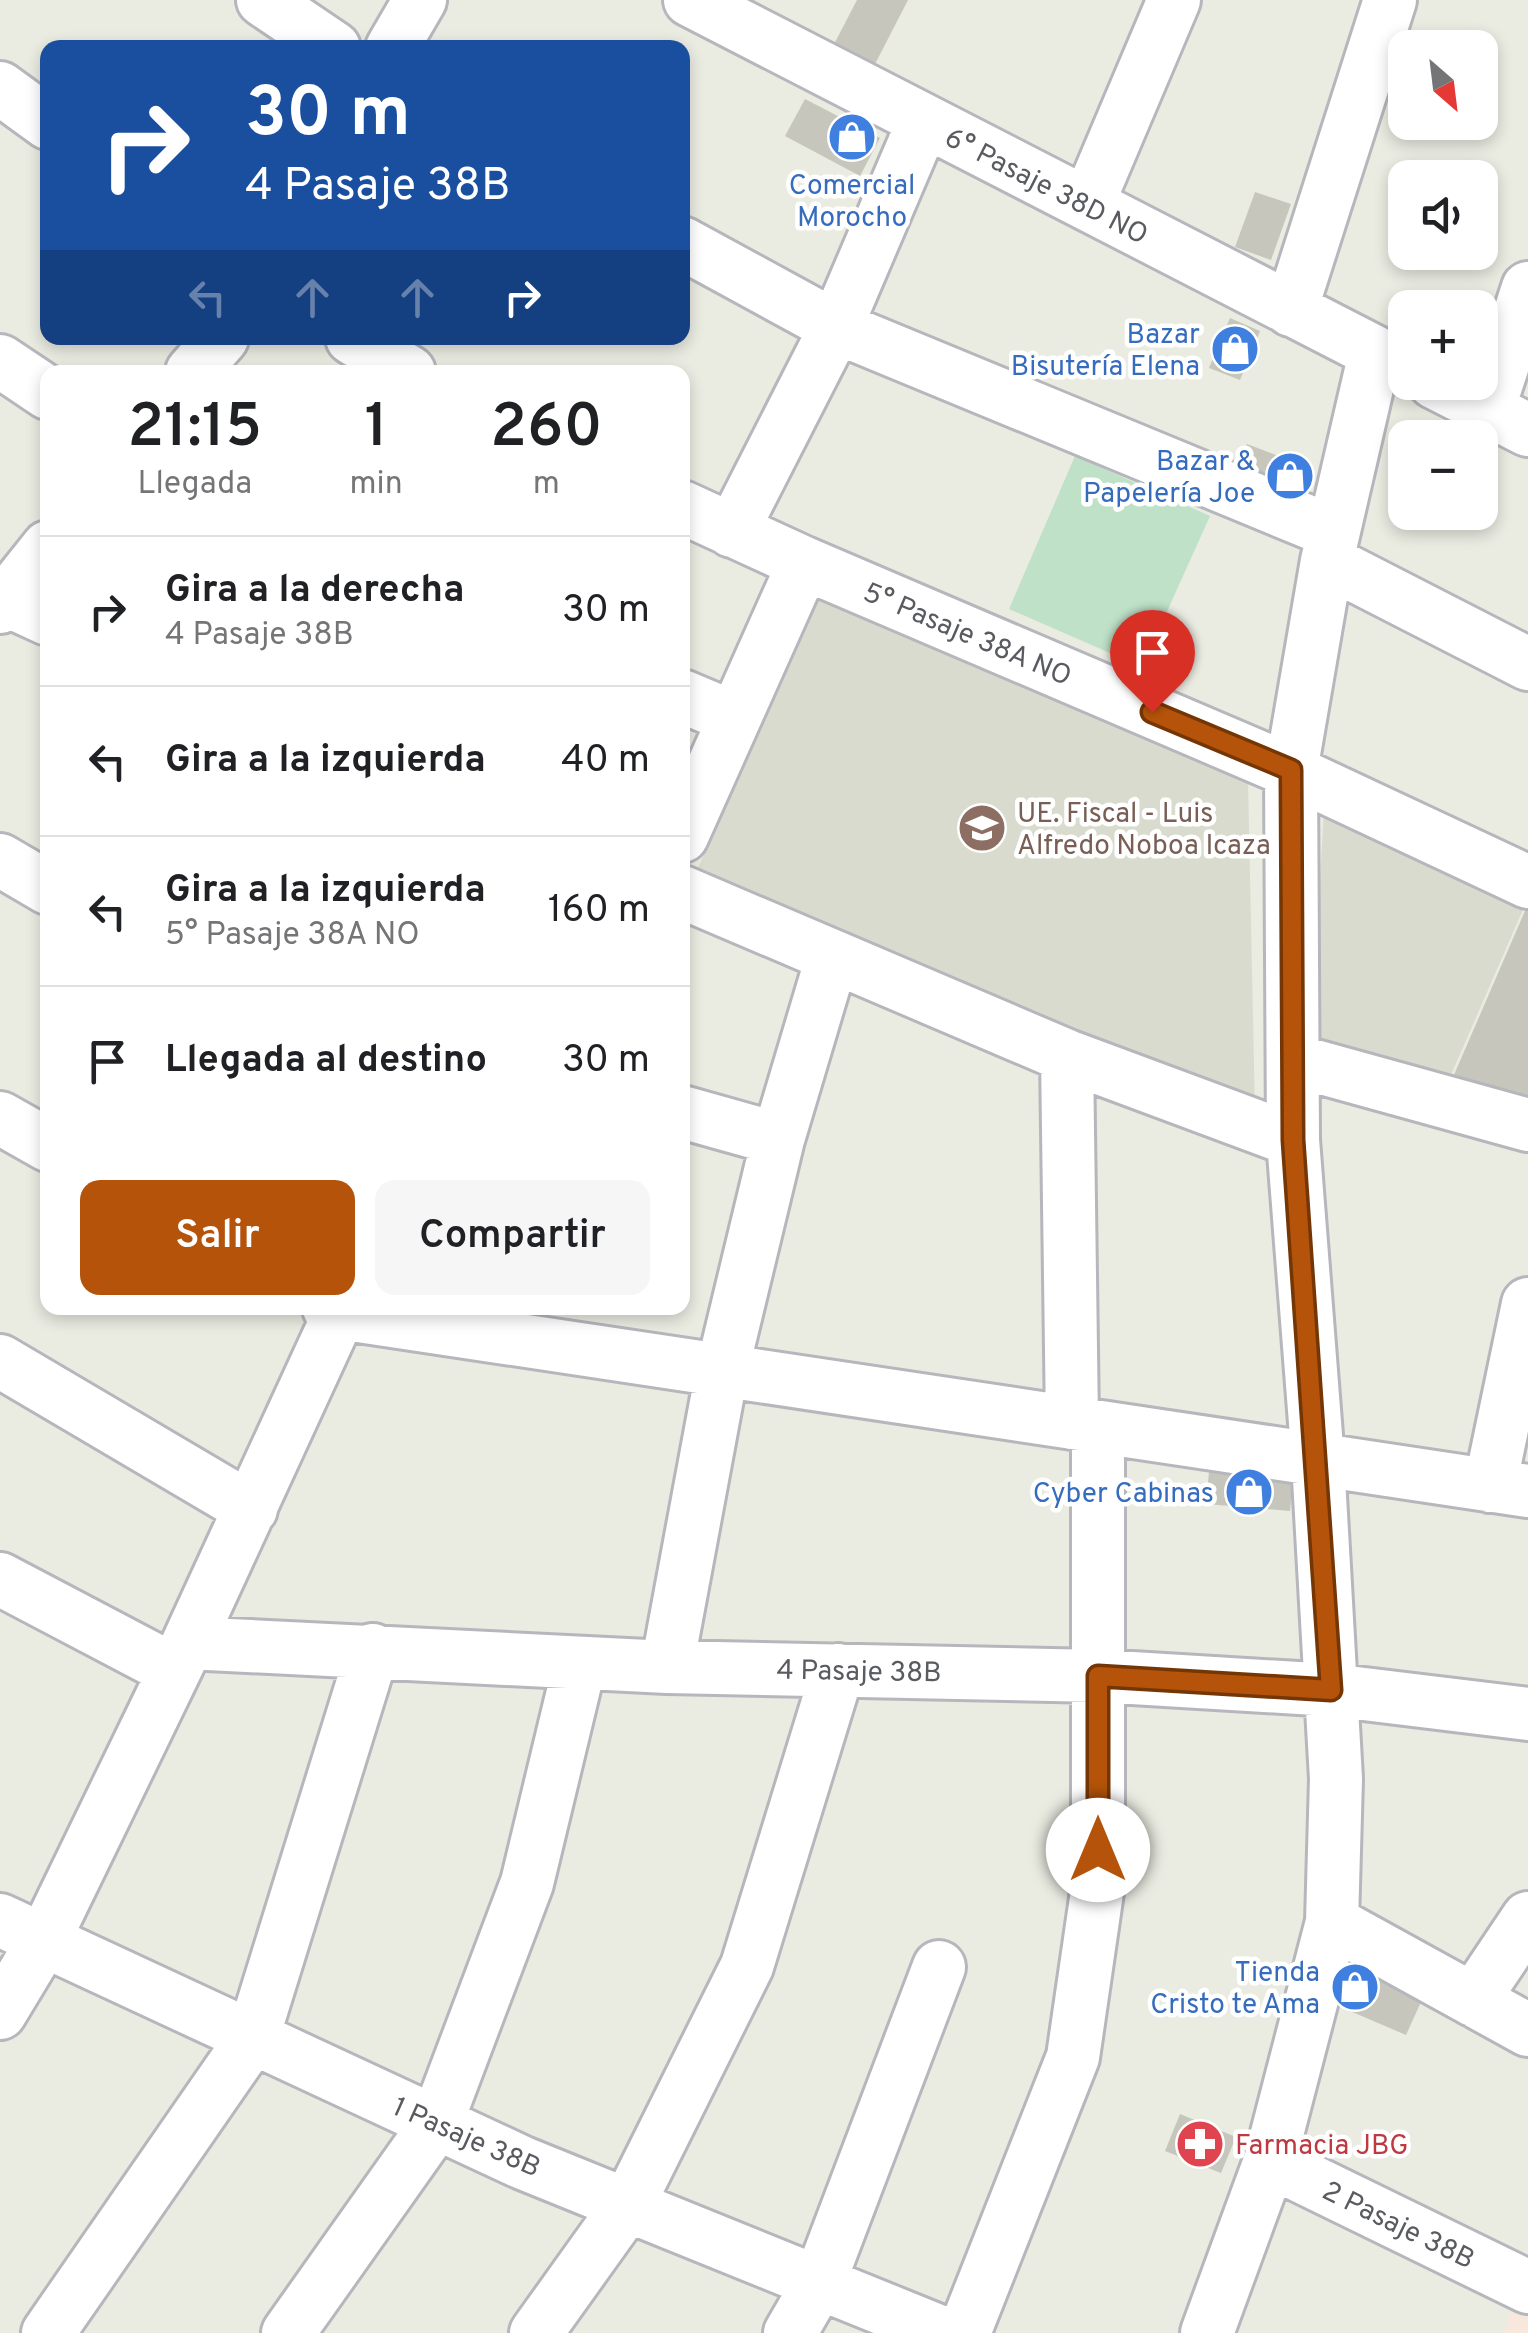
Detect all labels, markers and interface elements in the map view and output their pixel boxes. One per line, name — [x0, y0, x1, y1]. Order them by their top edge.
north arrow — [1388, 30, 1498, 140]
map controls — [1388, 30, 1498, 530]
text: 30 m — [245, 72, 411, 161]
icon: right — [80, 80, 210, 210]
shop icon: Comercial Morocho — [826, 111, 878, 163]
street label: 6° Pasaje 38D NO — [938, 121, 1153, 254]
text: 4 Pasaje 38B — [245, 159, 510, 216]
button: sound — [1388, 160, 1498, 270]
place label: Comercial Morocho — [789, 169, 915, 237]
icon: left — [180, 270, 235, 325]
icon: ahead — [285, 270, 340, 325]
icon: ahead — [390, 270, 445, 325]
icon: right — [495, 270, 550, 325]
button: + — [1388, 290, 1498, 400]
place label: Bazar Bisutería Elena — [1011, 318, 1200, 386]
shop icon: Bazar Bisutería Elena — [1209, 323, 1261, 375]
text: 21:15 — [127, 392, 262, 468]
text: 1 — [364, 392, 388, 468]
text: 260 — [490, 392, 603, 468]
button: − — [1388, 420, 1498, 530]
place label: Bazar & Papelería Joe — [1083, 445, 1255, 513]
shop icon: Bazar & Papelería Joe — [1264, 450, 1316, 502]
text: Llegada — [138, 465, 252, 505]
text: min — [350, 465, 403, 505]
text: m — [533, 465, 560, 505]
text: Gira a la derecha — [165, 567, 464, 616]
street label: 5° Pasaje 38A NO — [857, 576, 1076, 696]
icon: right — [80, 584, 135, 639]
text: 30 m — [562, 587, 650, 636]
pin — [1110, 610, 1195, 713]
text: 4 Pasaje 38B — [165, 616, 354, 656]
icon: arrive — [1125, 625, 1180, 680]
icon: left — [80, 734, 135, 789]
text: Gira a la izquierda — [165, 737, 486, 786]
text: 40 m — [561, 737, 650, 786]
place label: UE. Fiscal - Luis Alfredo Noboa Icaza — [1017, 797, 1271, 865]
school or university icon: UE. Fiscal - Luis Alfredo Noboa Icaza — [956, 802, 1008, 854]
text: Gira a la izquierda — [165, 867, 486, 916]
icon: left — [80, 884, 135, 939]
text: 160 m — [548, 887, 650, 936]
text: 5° Pasaje 38A NO — [165, 916, 420, 956]
icon: arrive — [80, 1034, 135, 1089]
text: Llegada al destino — [165, 1037, 487, 1086]
text: 30 m — [562, 1037, 650, 1086]
button: Salir — [80, 1180, 355, 1295]
button: Compartir — [375, 1180, 650, 1295]
shop icon: Cyber Cabinas — [1223, 1466, 1275, 1518]
place label: Cyber Cabinas — [1033, 1477, 1214, 1513]
street label: 4 Pasaje 38B — [776, 1654, 942, 1692]
position arrow — [1046, 1798, 1150, 1902]
place label: Tienda Cristo te Ama — [1150, 1956, 1320, 2024]
shop icon: Tienda Cristo te Ama — [1329, 1961, 1381, 2013]
street label: 1 Pasaje 38B — [386, 2090, 545, 2187]
pharmacy icon: Farmacia JBG — [1174, 2118, 1226, 2170]
place label: Farmacia JBG — [1235, 2129, 1408, 2165]
street label: 2 Pasaje 38B — [1316, 2174, 1480, 2279]

